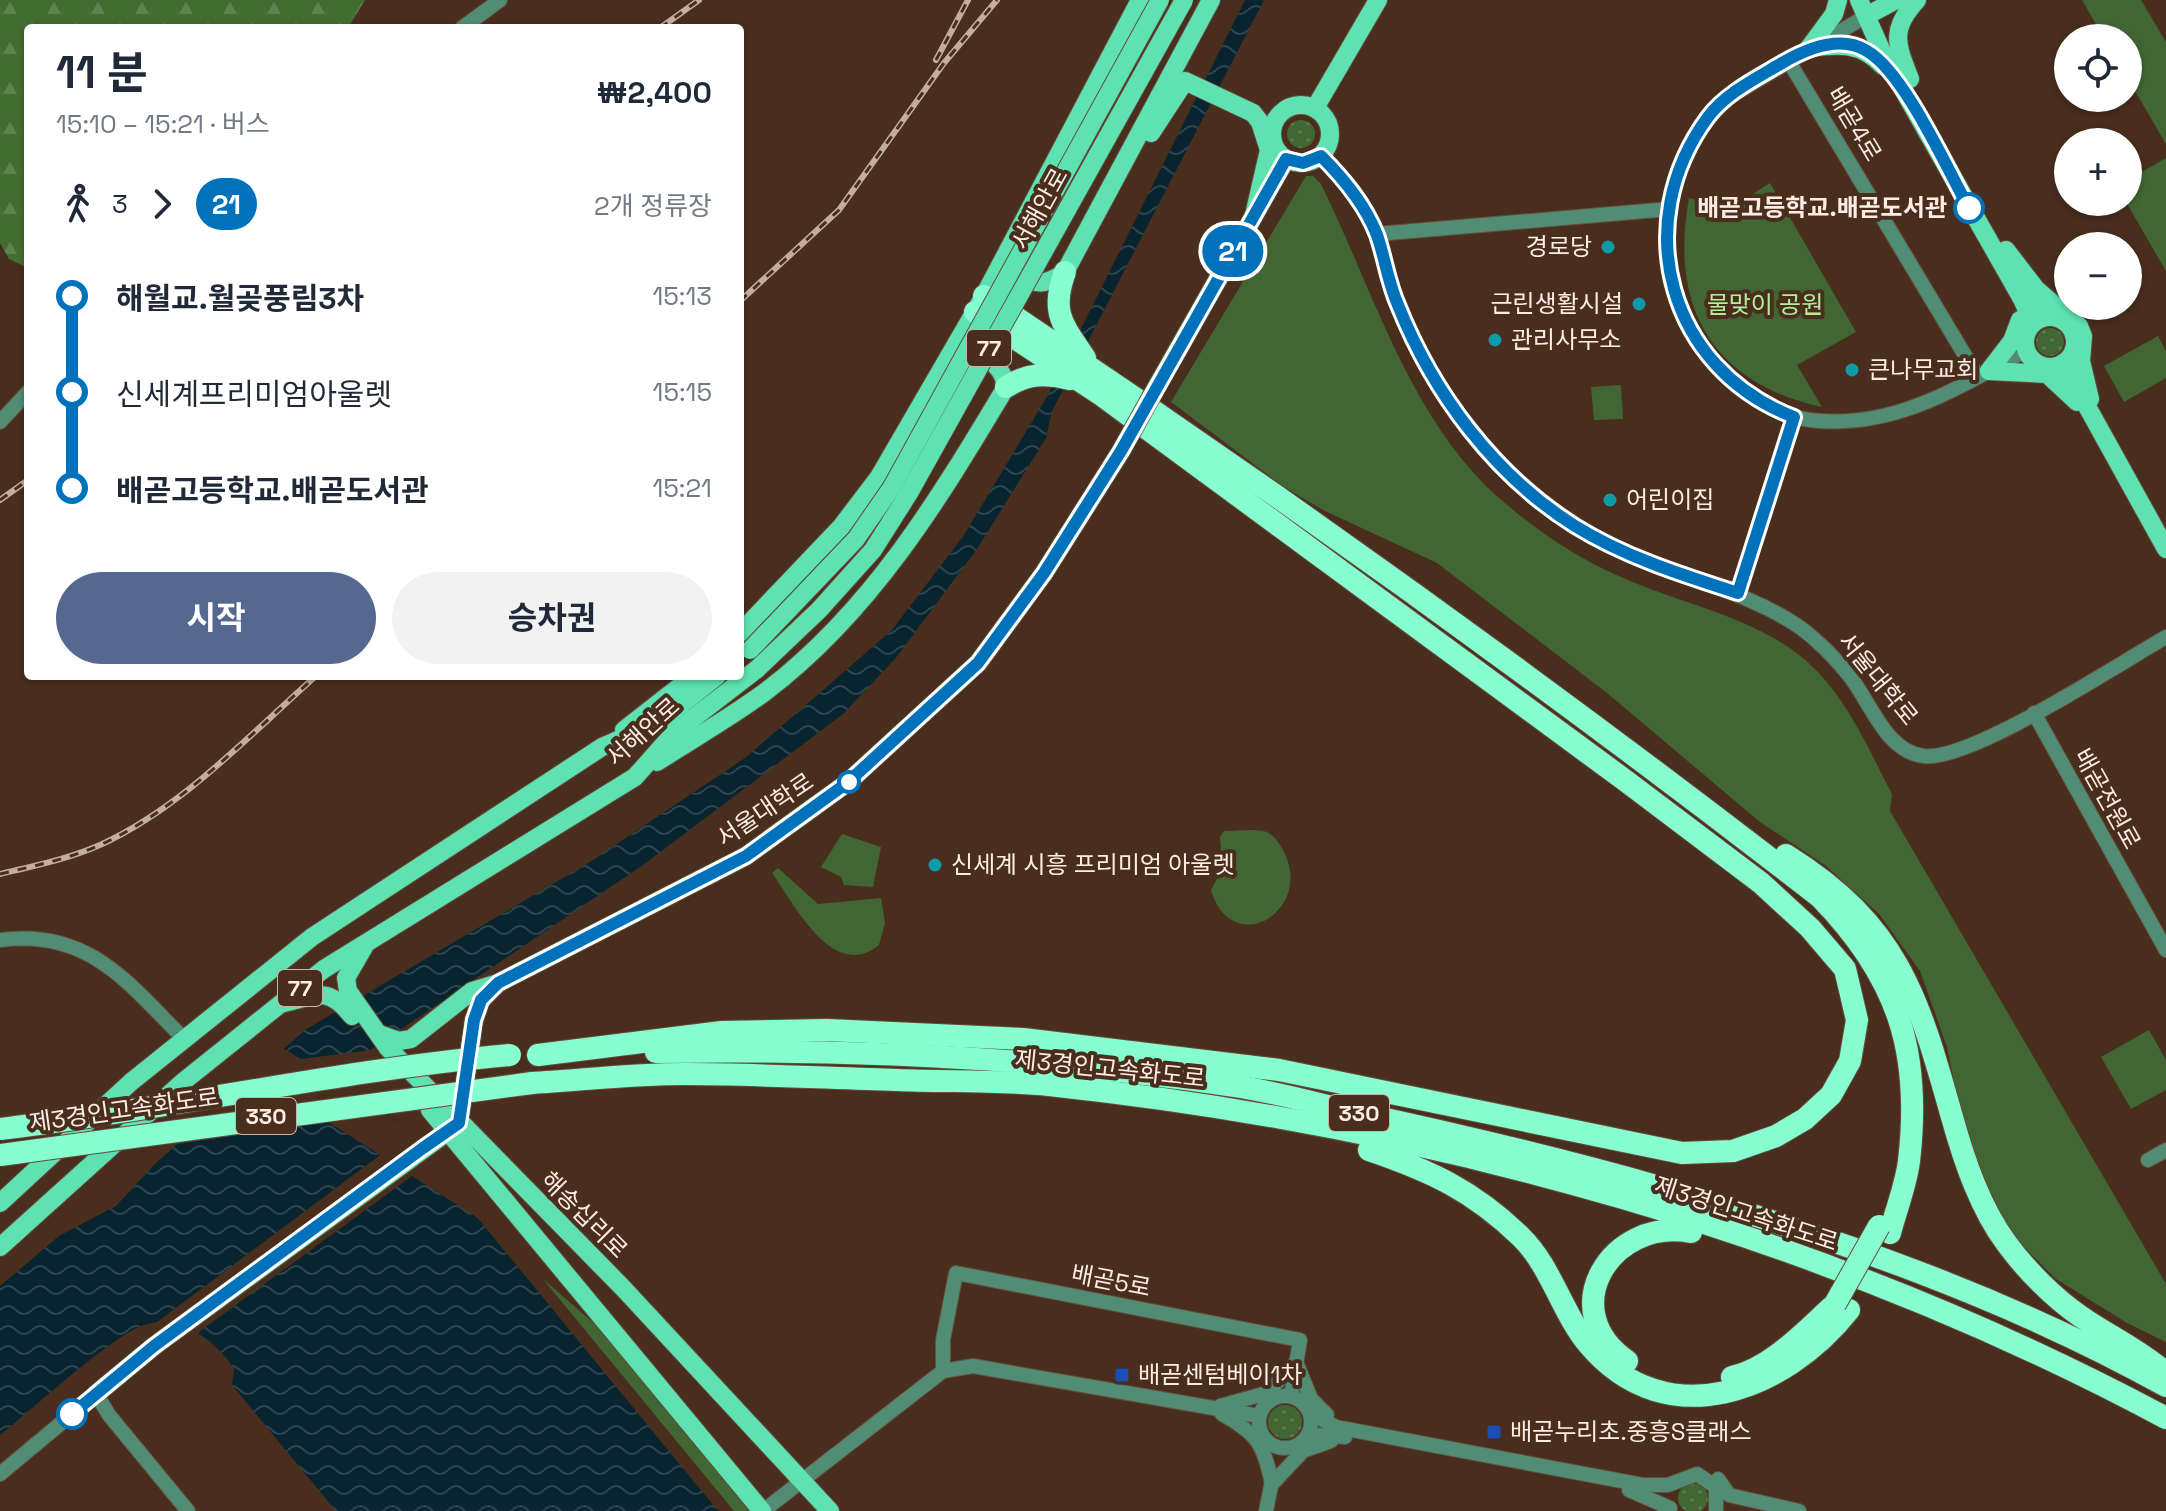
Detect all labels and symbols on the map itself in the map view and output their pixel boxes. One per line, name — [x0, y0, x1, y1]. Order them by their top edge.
street label: 배곧4로 — [1820, 81, 1889, 167]
street label: 서해안로 — [1005, 163, 1075, 255]
place label: 배곧고등학교.배곧도서관 — [1697, 192, 1947, 223]
marker: 배곧고등학교.배곧도서관 — [1954, 193, 1984, 223]
line badge: 21 — [1197, 225, 1269, 277]
place label: 경로당 — [1526, 231, 1592, 262]
marker: 경로당 — [1599, 238, 1617, 256]
place label: 근린생활시설 — [1491, 288, 1623, 319]
park label: 물맞이 공원 — [1707, 289, 1823, 320]
marker: 근린생활시설 — [1630, 295, 1648, 313]
place label: 관리사무소 — [1511, 324, 1621, 355]
road number: 77 — [967, 330, 1011, 366]
marker: 관리사무소 — [1486, 331, 1504, 349]
place label: 큰나무교회 — [1868, 354, 1978, 385]
marker: 큰나무교회 — [1843, 361, 1861, 379]
place label: 어린이집 — [1626, 484, 1714, 515]
marker: 어린이집 — [1601, 491, 1619, 509]
street label: 서울대학로 — [1832, 626, 1925, 731]
street label: 서해안로 — [599, 691, 686, 773]
street label: 배곧전원로 — [2067, 743, 2148, 855]
street label: 서울대학로 — [710, 766, 819, 853]
unlabelled marker — [838, 771, 860, 793]
place label: 신세계 시흥 프리미엄 아울렛 — [951, 849, 1234, 880]
marker: 신세계 시흥 프리미엄 아울렛 — [926, 856, 944, 874]
road number: 77 — [278, 970, 322, 1006]
street label: 제3경인고속화도로 — [1013, 1043, 1207, 1094]
street label: 제3경인고속화도로 — [27, 1081, 221, 1138]
road number: 330 — [1329, 1095, 1389, 1131]
road number: 330 — [236, 1098, 296, 1134]
street label: 해송십리로 — [534, 1165, 634, 1265]
street label: 제3경인고속화도로 — [1650, 1169, 1842, 1258]
street label: 배곧5로 — [1069, 1258, 1154, 1303]
place label: 배곧센텀베이1차 — [1138, 1359, 1303, 1390]
marker: 배곧센텀베이1차 — [1113, 1366, 1131, 1384]
unlabelled marker — [57, 1399, 87, 1429]
place label: 배곧누리초.중흥S클래스 — [1510, 1416, 1752, 1447]
marker: 배곧누리초.중흥S클래스 — [1485, 1423, 1503, 1441]

